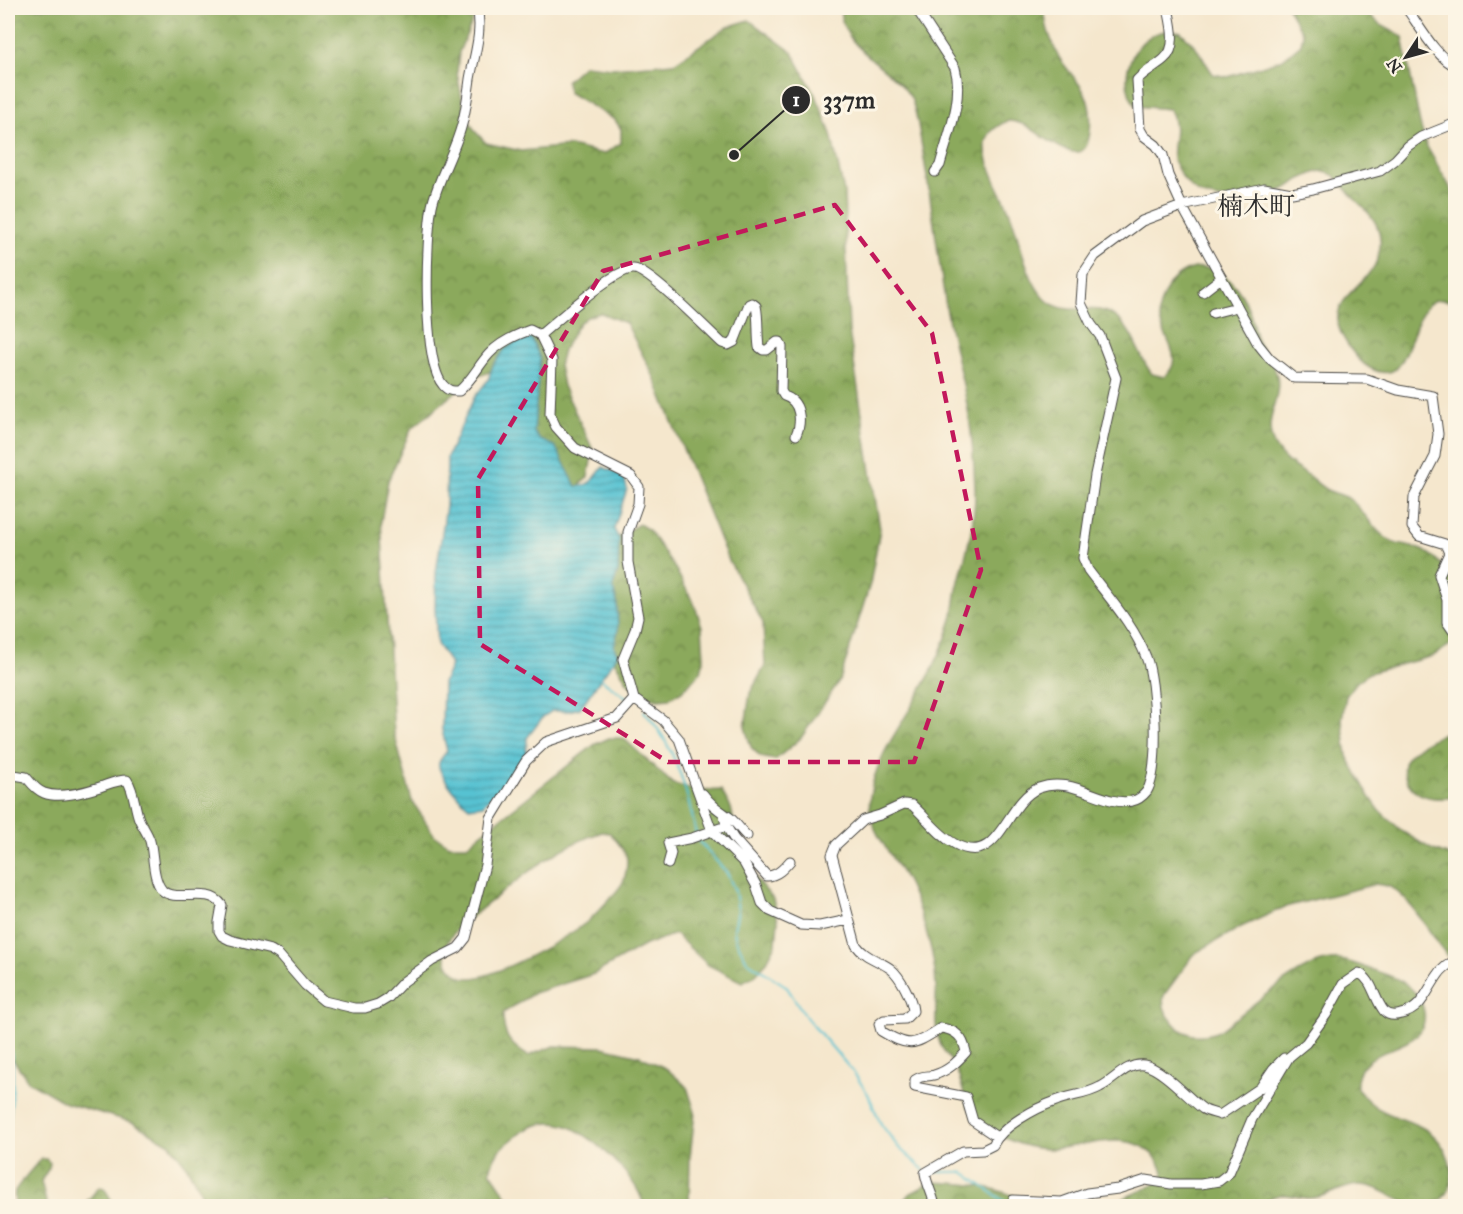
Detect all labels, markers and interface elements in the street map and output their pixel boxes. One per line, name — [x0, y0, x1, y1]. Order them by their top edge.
north arrow — [1376, 27, 1436, 87]
text: N — [1382, 54, 1406, 77]
callout: 337m — [781, 79, 887, 121]
text: 337m — [823, 85, 876, 115]
text: 1 — [792, 89, 800, 111]
district label: 楠木町 — [1217, 190, 1295, 222]

